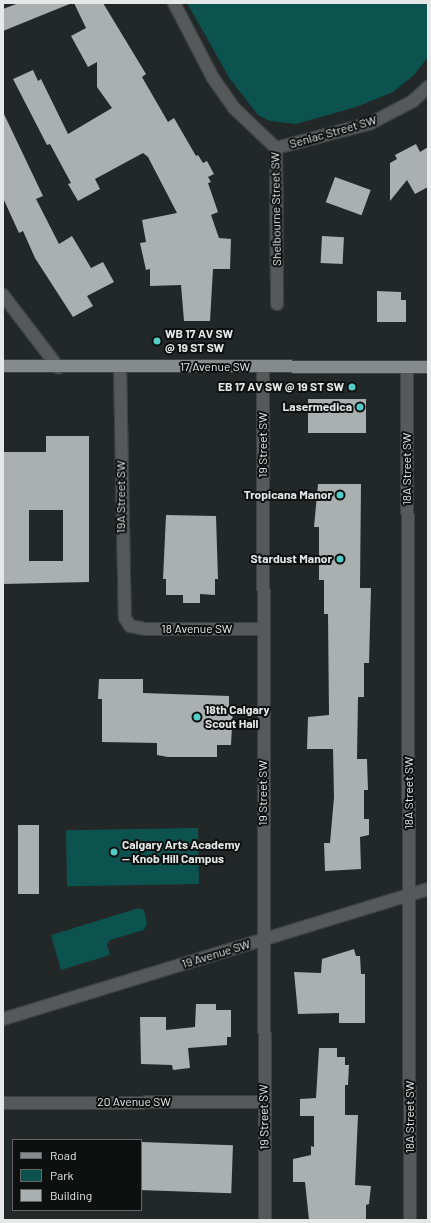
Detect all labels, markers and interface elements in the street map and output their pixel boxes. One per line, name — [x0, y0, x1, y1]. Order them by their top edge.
street label: Senlac Street SW — [288, 113, 378, 151]
street label: Shelbourne Street SW — [268, 152, 284, 266]
place label: WB 17 AV SW @ 19 ST SW — [165, 327, 233, 355]
marker: WB 17 AV SW @ 19 ST SW — [152, 336, 162, 346]
street label: 17 Avenue SW — [180, 360, 250, 374]
place label: EB 17 AV SW @ 19 ST SW — [218, 380, 344, 394]
marker: EB 17 AV SW @ 19 ST SW — [347, 382, 357, 392]
place label: Lasermedica — [282, 400, 352, 414]
marker: Lasermedica — [355, 402, 365, 412]
street label: 19 Street SW — [256, 412, 270, 478]
street label: 18A Street SW — [400, 433, 414, 505]
street label: 19A Street SW — [114, 461, 128, 533]
place label: Tropicana Manor — [244, 488, 332, 502]
marker: Tropicana Manor — [335, 490, 345, 500]
place label: Stardust Manor — [250, 552, 332, 566]
marker: Stardust Manor — [335, 554, 345, 564]
street label: 18 Avenue SW — [162, 622, 232, 636]
place label: 18th Calgary Scout Hall — [205, 703, 270, 731]
marker: 18th Calgary Scout Hall — [192, 712, 202, 722]
street label: 18A Street SW — [402, 757, 416, 829]
street label: 19 Street SW — [256, 760, 270, 826]
place label: Calgary Arts Academy — Knob Hill Campus — [122, 838, 240, 866]
marker: Calgary Arts Academy — Knob Hill Campus — [109, 847, 119, 857]
street label: 19 Avenue SW — [180, 937, 252, 971]
street label: 18A Street SW — [403, 1081, 417, 1153]
street label: 19 Street SW — [256, 1084, 272, 1150]
street label: 20 Avenue SW — [97, 1095, 171, 1109]
legend — [12, 1139, 142, 1211]
text: Road — [50, 1148, 77, 1162]
text: Park — [50, 1168, 74, 1182]
text: Building — [50, 1188, 92, 1202]

